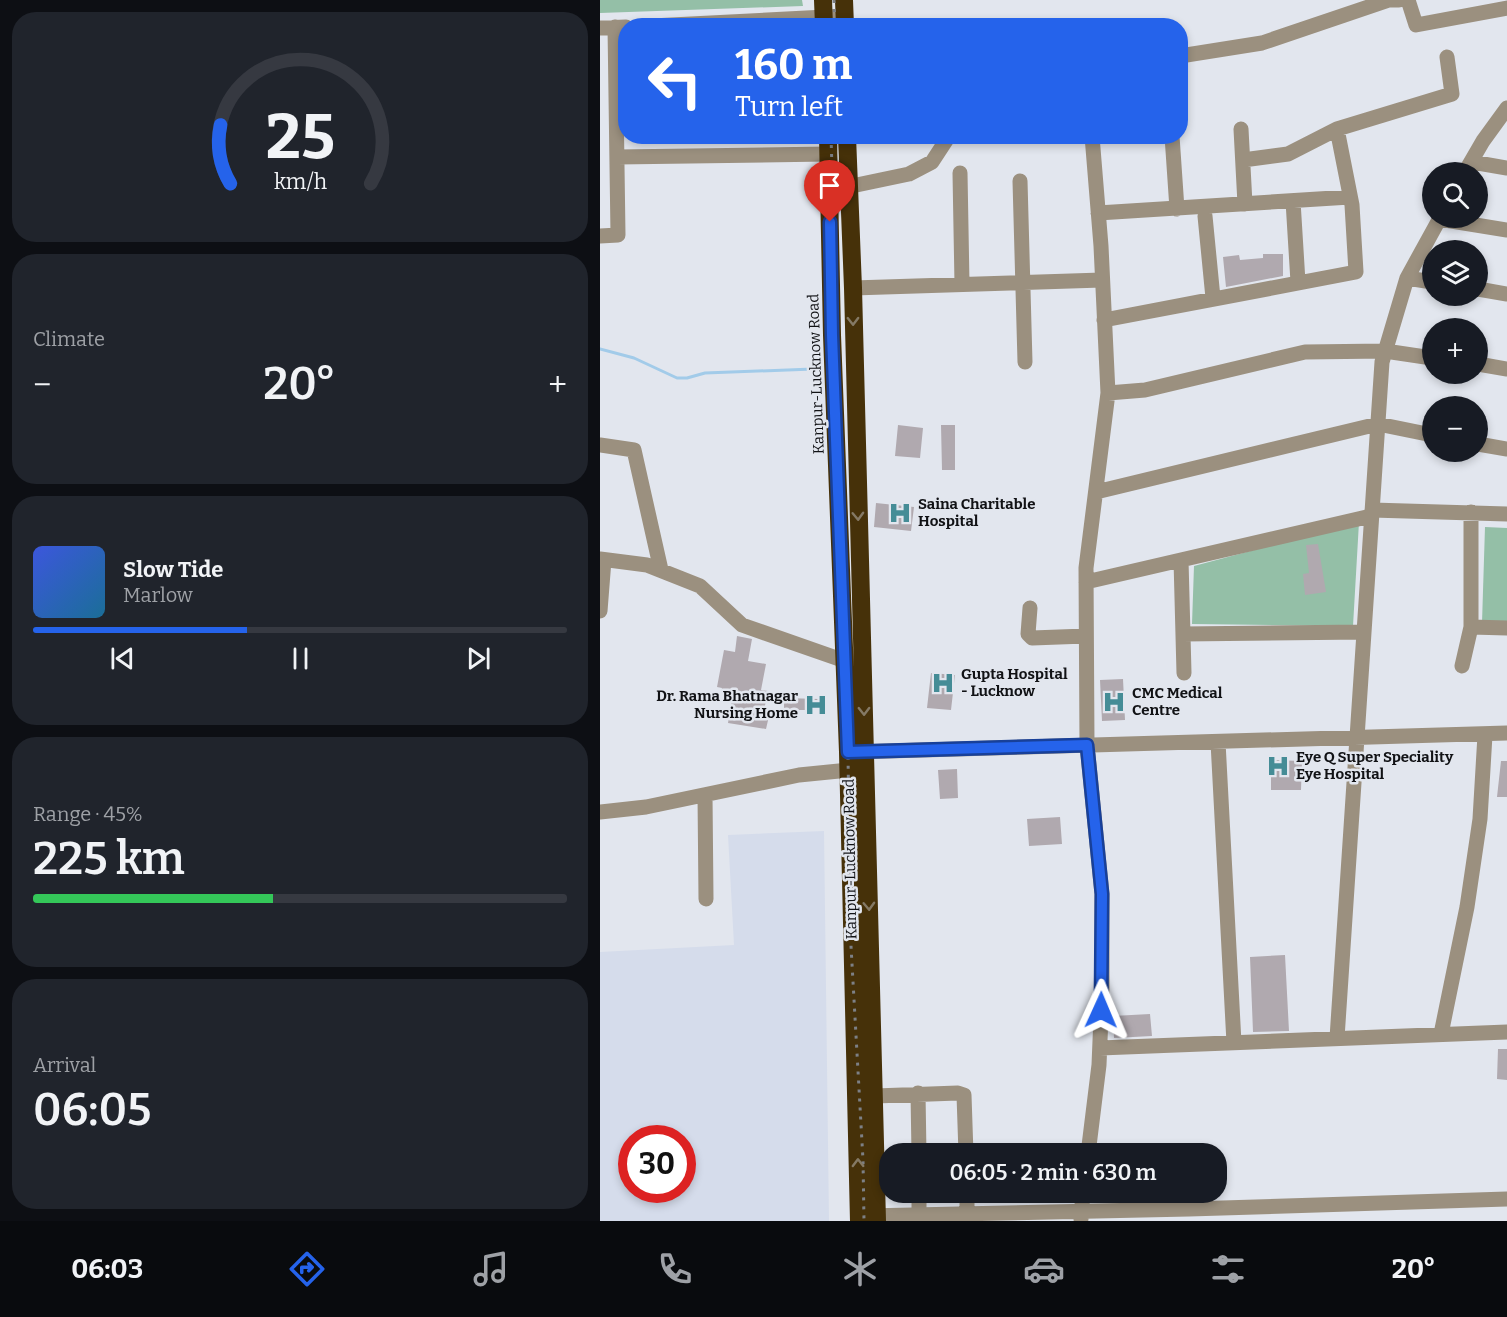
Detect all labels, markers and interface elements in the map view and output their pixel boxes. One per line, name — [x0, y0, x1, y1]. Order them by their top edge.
text: 160 m — [735, 40, 852, 90]
icon: left — [636, 42, 714, 120]
text: Turn left — [735, 91, 843, 123]
text: 25 — [265, 100, 335, 175]
pin — [804, 160, 855, 222]
map controls — [1422, 162, 1488, 462]
button: search — [1422, 162, 1488, 228]
text: km/h — [273, 169, 327, 195]
icon: arrive — [813, 169, 846, 202]
button: layers — [1422, 240, 1488, 306]
street label: Kanpur-Lucknow Road — [804, 293, 828, 455]
one-way arrow — [847, 316, 860, 325]
button: + — [1422, 318, 1488, 384]
text: Climate — [33, 327, 105, 351]
text: 20° — [263, 357, 336, 411]
text: − — [33, 365, 51, 405]
text: + — [548, 365, 567, 405]
button: − — [1422, 396, 1488, 462]
place label: Saina Charitable Hospital — [918, 495, 1035, 530]
hospital icon: Saina Charitable Hospital — [887, 500, 913, 526]
one-way arrow — [852, 511, 865, 520]
text: Slow Tide — [123, 556, 223, 583]
text: Marlow — [123, 583, 193, 607]
icon: previous — [106, 642, 139, 675]
icon: pause — [284, 642, 317, 675]
icon: next — [462, 642, 495, 675]
place label: Gupta Hospital - Lucknow — [961, 665, 1068, 700]
hospital icon: Gupta Hospital - Lucknow — [930, 670, 956, 696]
place label: CMC Medical Centre — [1132, 684, 1223, 719]
place label: Dr. Rama Bhatnagar Nursing Home — [656, 687, 798, 722]
hospital icon: CMC Medical Centre — [1101, 689, 1127, 715]
hospital icon: Dr. Rama Bhatnagar Nursing Home — [803, 692, 829, 718]
one-way arrow — [858, 706, 870, 715]
place label: Eye Q Super Speciality Eye Hospital — [1296, 748, 1454, 783]
hospital icon: Eye Q Super Speciality Eye Hospital — [1265, 753, 1291, 779]
street label: Kanpur-Lucknow Road — [840, 778, 860, 939]
text: Range · 45% — [33, 802, 143, 826]
text: 225 km — [33, 832, 185, 886]
one-way arrow — [862, 901, 875, 910]
position arrow — [1069, 978, 1133, 1042]
text: Arrival — [33, 1053, 96, 1077]
text: 06:05 — [33, 1083, 152, 1137]
speed limit sign: 30 — [618, 1125, 696, 1203]
one-way arrow — [851, 1158, 864, 1167]
text: 06:05 · 2 min · 630 m — [949, 1159, 1157, 1186]
icon: directions — [286, 1248, 328, 1290]
icon: music — [470, 1248, 512, 1290]
icon: phone — [654, 1248, 696, 1290]
icon: climate — [839, 1248, 881, 1290]
icon: car — [1023, 1248, 1065, 1290]
icon: filters — [1207, 1248, 1249, 1290]
text: 06:03 — [71, 1253, 143, 1285]
text: 20° — [1392, 1253, 1436, 1285]

